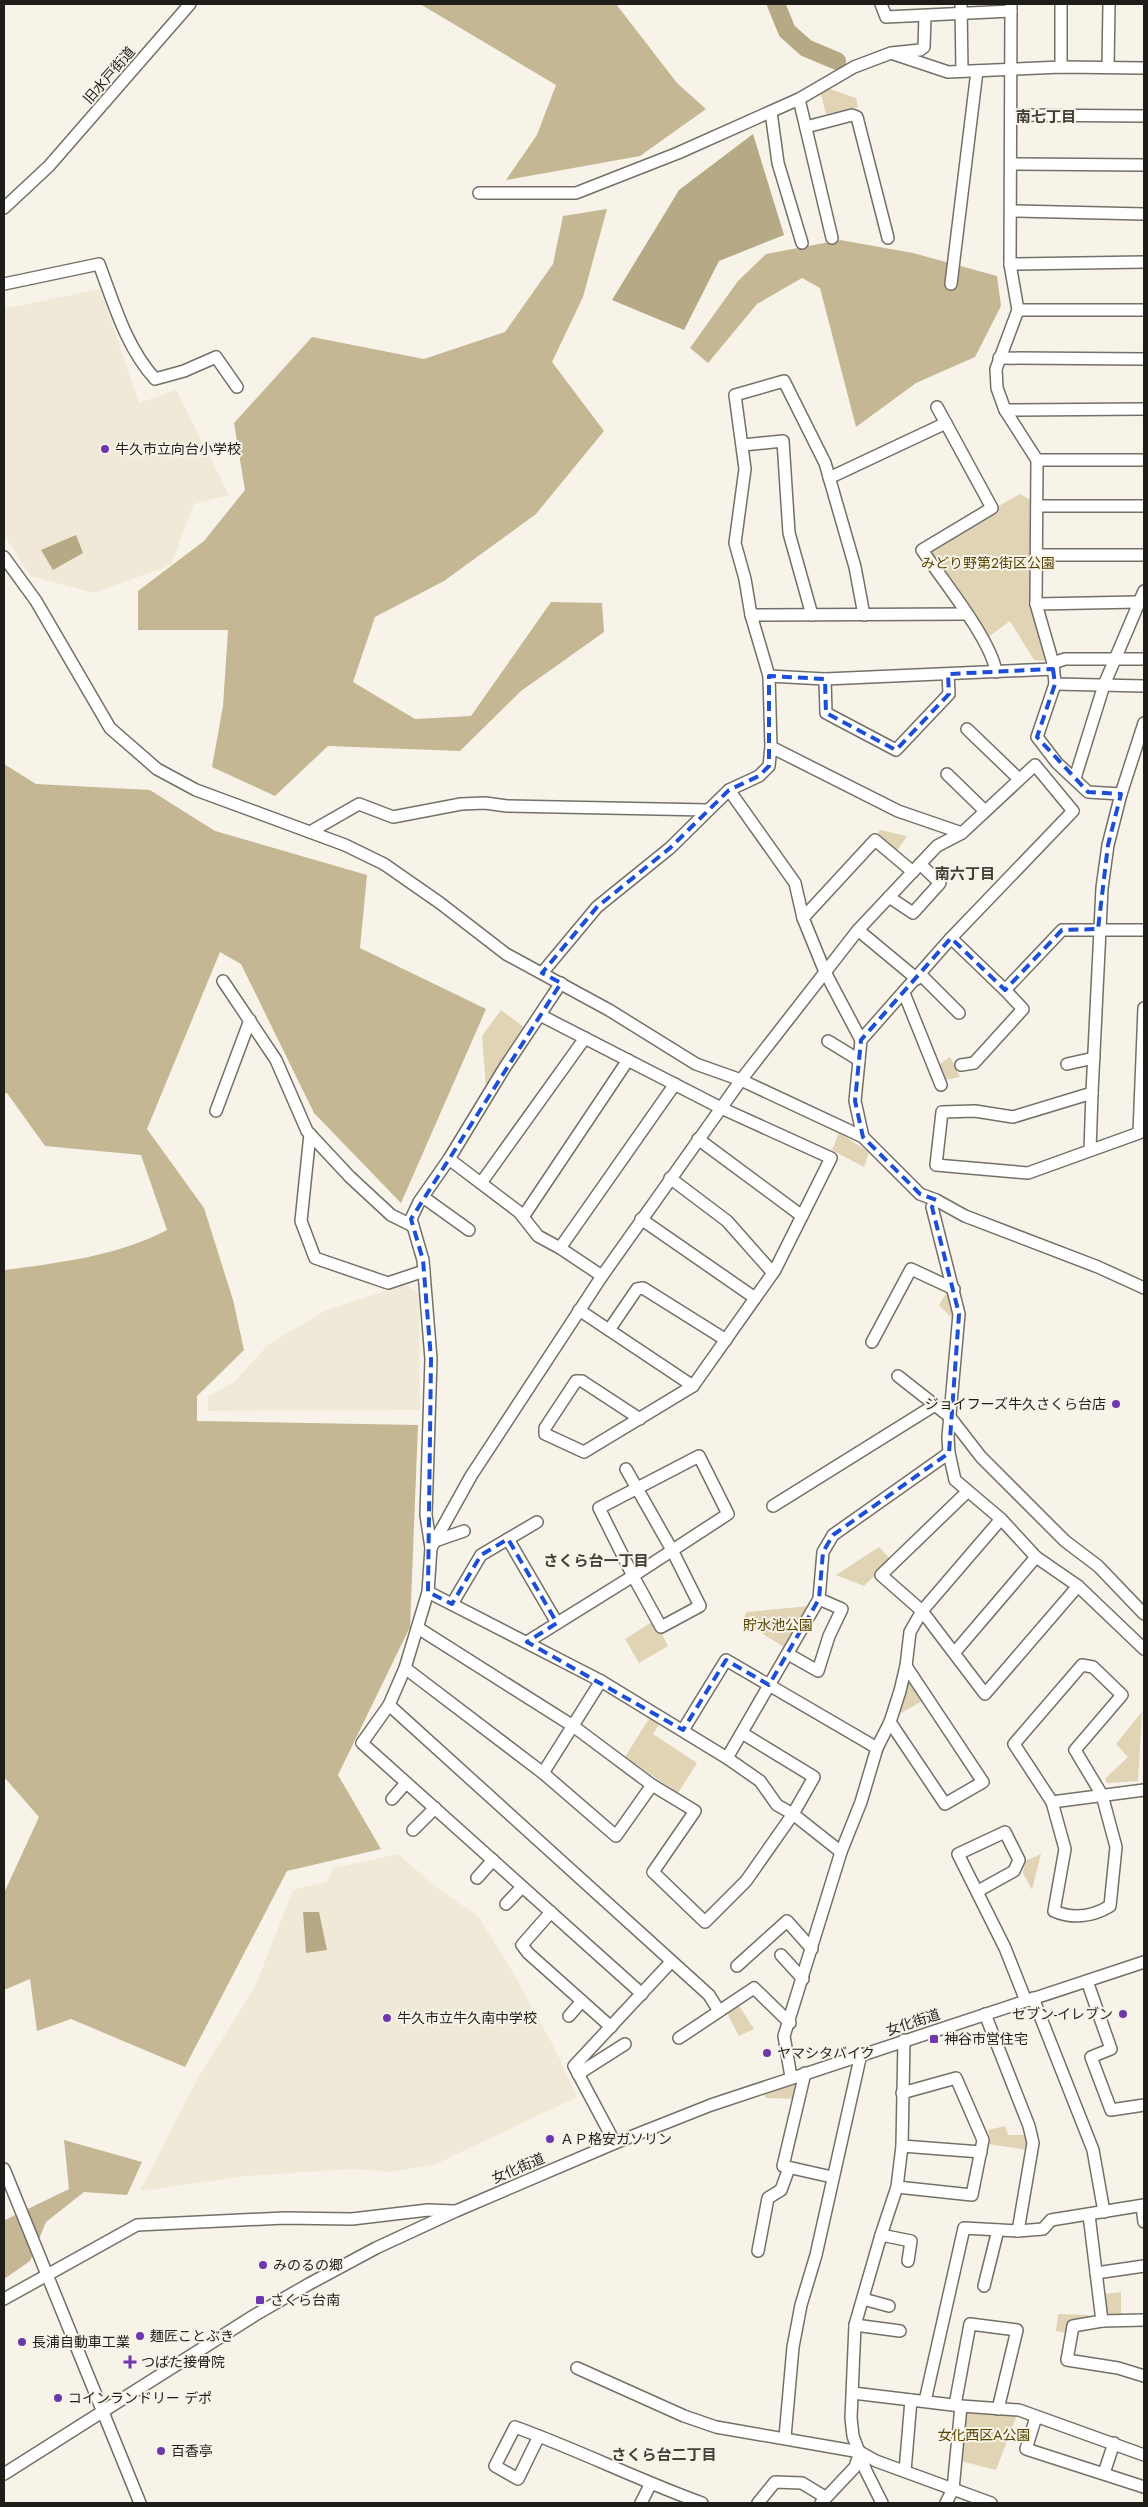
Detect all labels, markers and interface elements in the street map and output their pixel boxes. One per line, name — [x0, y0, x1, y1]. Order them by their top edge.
street label: 旧水戸街道 — [78, 42, 140, 108]
district label: 南七丁目 — [1016, 106, 1076, 128]
place label: 牛久市立向台小学校 — [115, 439, 241, 459]
marker: 牛久市立向台小学校 — [99, 443, 111, 455]
park label: みどり野第2街区公園 — [921, 553, 1055, 573]
district label: 南六丁目 — [935, 863, 995, 885]
place label: ジョイフーズ牛久さくら台店 — [925, 1394, 1106, 1414]
marker: ジョイフーズ牛久さくら台店 — [1110, 1398, 1122, 1410]
district label: さくら台一丁目 — [543, 1550, 649, 1572]
park label: 貯水池公園 — [743, 1615, 813, 1635]
street label: 女化街道 — [883, 2004, 943, 2040]
place label: セブン-イレブン — [1012, 2004, 1113, 2024]
place label: 牛久市立牛久南中学校 — [397, 2008, 537, 2028]
marker: セブン-イレブン — [1117, 2008, 1129, 2020]
marker: 牛久市立牛久南中学校 — [381, 2012, 393, 2024]
place label: 神谷市営住宅 — [944, 2029, 1028, 2049]
marker: 神谷市営住宅 — [928, 2033, 940, 2045]
place label: ヤマシタバイク — [777, 2043, 875, 2063]
marker: ヤマシタバイク — [761, 2047, 773, 2059]
place label: ＡＰ格安ガソリン — [560, 2129, 672, 2149]
marker: ＡＰ格安ガソリン — [544, 2133, 556, 2145]
street label: 女化街道 — [488, 2148, 548, 2188]
place label: みのるの郷 — [273, 2255, 343, 2275]
marker: みのるの郷 — [257, 2259, 269, 2271]
place label: さくら台南 — [270, 2290, 340, 2310]
marker: さくら台南 — [254, 2294, 266, 2306]
place label: 麺匠ことぶき — [150, 2326, 234, 2346]
marker: 麺匠ことぶき — [134, 2330, 146, 2342]
place label: 長浦自動車工業 — [32, 2332, 130, 2352]
marker: 長浦自動車工業 — [16, 2336, 28, 2348]
place label: つばた接骨院 — [141, 2352, 225, 2372]
marker: つばた接骨院 — [123, 2355, 137, 2369]
place label: コインランドリー デポ — [68, 2388, 212, 2408]
marker: コインランドリー デポ — [52, 2392, 64, 2404]
park label: 女化西区A公園 — [937, 2425, 1031, 2445]
place label: 百香亭 — [171, 2441, 213, 2461]
district label: さくら台二丁目 — [611, 2444, 717, 2466]
marker: 百香亭 — [155, 2445, 167, 2457]

